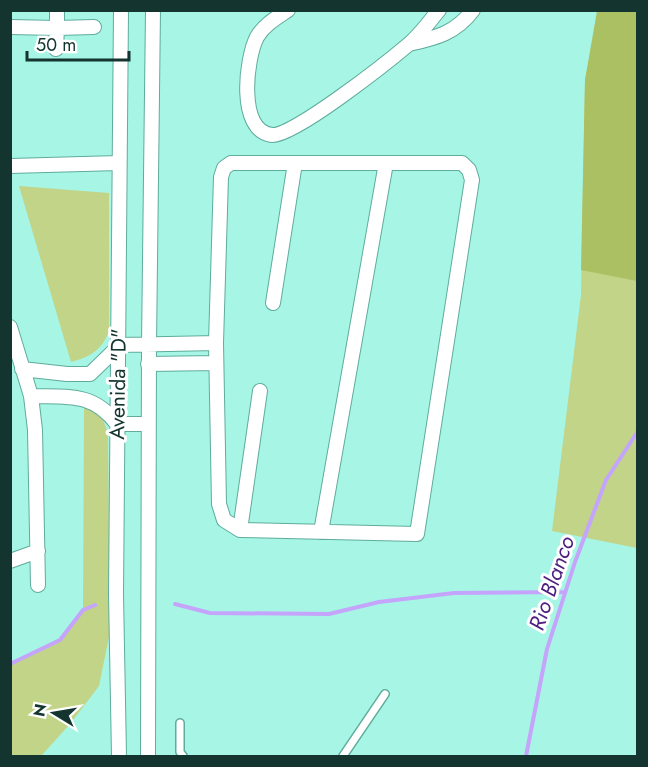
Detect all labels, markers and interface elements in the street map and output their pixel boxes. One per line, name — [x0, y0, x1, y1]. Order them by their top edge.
scale bar — [27, 24, 129, 62]
text: 50 m — [36, 32, 76, 58]
street label: Avenida "D" — [102, 328, 134, 440]
water label: Rio Blanco — [520, 531, 582, 634]
north arrow — [24, 683, 84, 743]
text: N — [27, 702, 52, 719]

